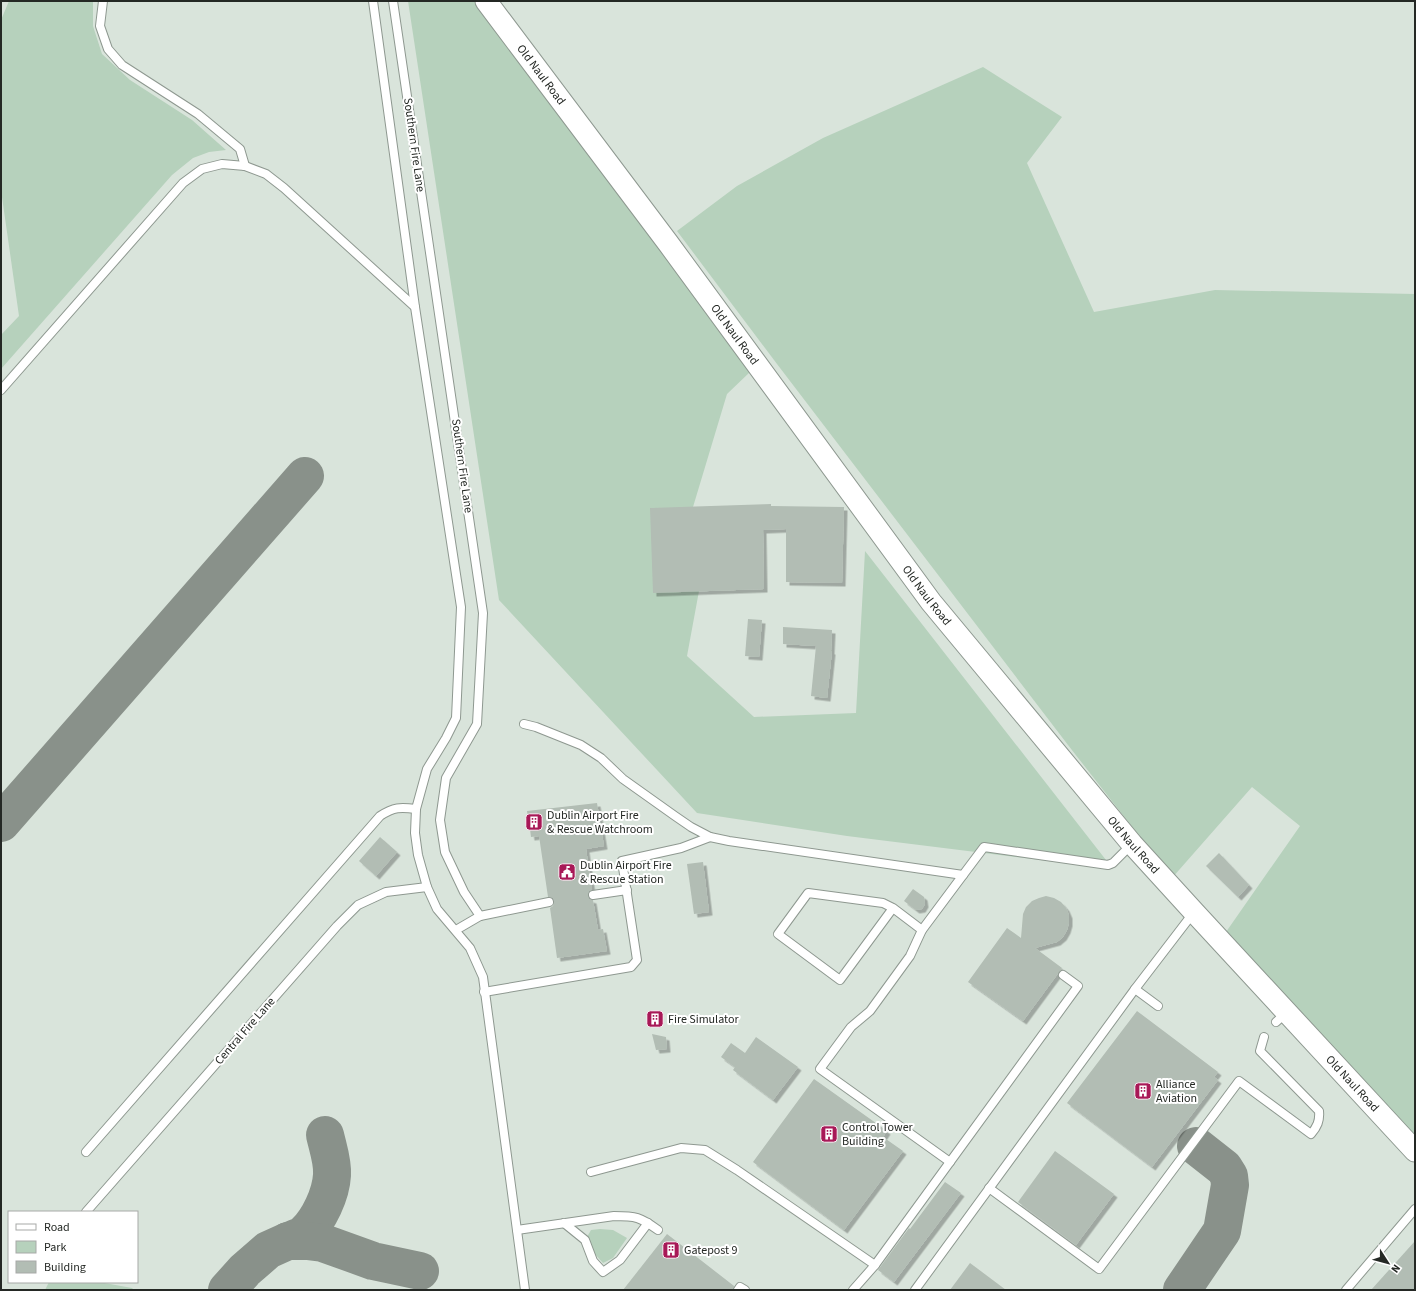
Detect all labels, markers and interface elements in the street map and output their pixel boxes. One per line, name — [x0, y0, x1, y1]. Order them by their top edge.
street label: Old Naul Road — [513, 41, 570, 108]
street label: Southern Fire Lane — [399, 97, 429, 193]
street label: Old Naul Road — [707, 300, 763, 368]
street label: Southern Fire Lane — [447, 418, 477, 514]
street label: Old Naul Road — [898, 562, 955, 629]
place label: Dublin Airport Fire & Rescue Watchroom — [547, 807, 653, 838]
building icon: Dublin Airport Fire & Rescue Watchroom — [524, 812, 544, 832]
street label: Old Naul Road — [1104, 812, 1164, 877]
place label: Dublin Airport Fire & Rescue Station — [580, 857, 672, 888]
public building icon: Dublin Airport Fire & Rescue Station — [557, 862, 577, 882]
street label: Central Fire Lane — [211, 994, 279, 1068]
building icon: Fire Simulator — [645, 1009, 665, 1029]
place label: Fire Simulator — [668, 1011, 739, 1028]
street label: Old Naul Road — [1322, 1051, 1383, 1116]
place label: Alliance Aviation — [1156, 1076, 1197, 1107]
building icon: Alliance Aviation — [1133, 1081, 1153, 1101]
place label: Control Tower Building — [842, 1119, 914, 1150]
building icon: Control Tower Building — [819, 1124, 839, 1144]
legend — [8, 1211, 138, 1283]
text: Road — [44, 1219, 70, 1236]
text: Park — [44, 1239, 66, 1256]
building icon: Gatepost 9 — [661, 1240, 681, 1260]
place label: Gatepost 9 — [684, 1242, 738, 1259]
north arrow — [1368, 1243, 1408, 1283]
text: Building — [44, 1259, 86, 1276]
text: N — [1387, 1261, 1404, 1276]

